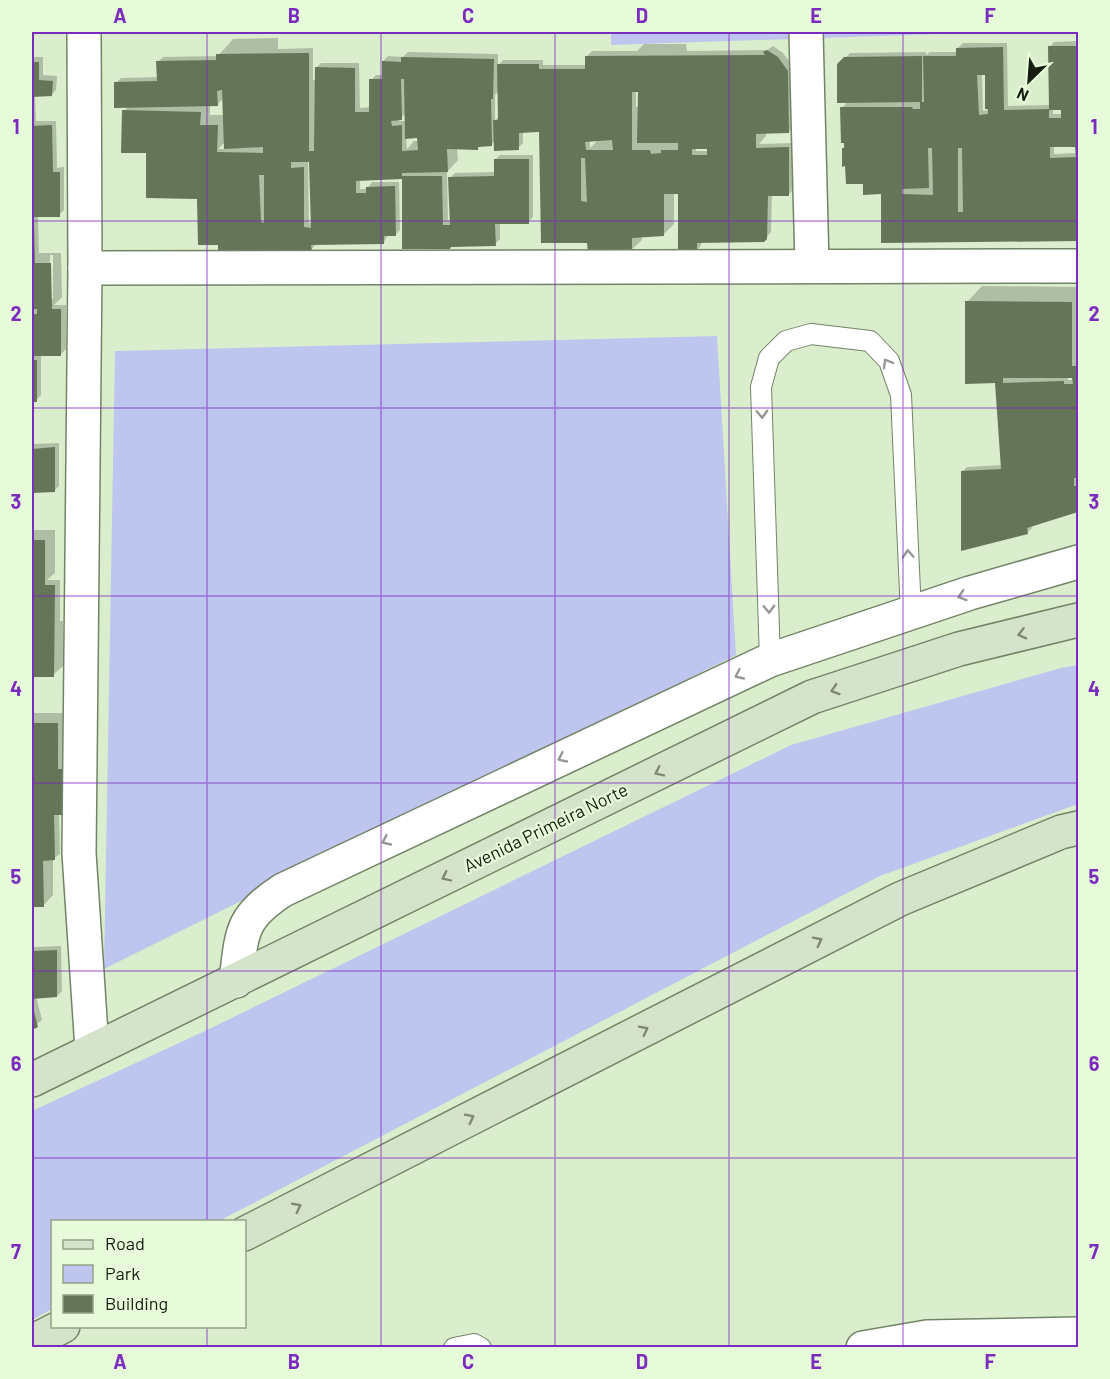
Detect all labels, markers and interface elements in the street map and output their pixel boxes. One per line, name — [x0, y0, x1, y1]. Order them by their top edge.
text: A — [113, 3, 127, 27]
text: B — [288, 3, 300, 27]
text: C — [462, 3, 474, 27]
text: D — [636, 3, 648, 27]
text: E — [810, 3, 822, 27]
text: F — [984, 3, 996, 27]
north arrow — [999, 51, 1059, 111]
text: N — [1014, 84, 1031, 106]
text: 1 — [12, 114, 20, 138]
text: 1 — [1090, 114, 1098, 138]
text: 2 — [10, 301, 22, 325]
text: 2 — [1088, 301, 1100, 325]
one-way arrow — [884, 358, 895, 369]
one-way arrow — [755, 410, 768, 419]
text: 3 — [11, 489, 21, 513]
text: 3 — [1089, 489, 1099, 513]
one-way arrow — [902, 550, 915, 559]
one-way arrow — [957, 589, 968, 601]
one-way arrow — [762, 605, 775, 614]
one-way arrow — [1017, 626, 1027, 639]
one-way arrow — [734, 668, 745, 680]
text: 4 — [10, 676, 22, 700]
text: 4 — [1088, 676, 1100, 700]
one-way arrow — [830, 682, 841, 695]
one-way arrow — [558, 751, 569, 763]
one-way arrow — [654, 765, 665, 777]
street label: Avenida Primeira Norte — [460, 778, 631, 876]
one-way arrow — [381, 834, 392, 846]
text: 5 — [11, 864, 22, 888]
text: 5 — [1089, 864, 1100, 888]
one-way arrow — [442, 870, 452, 881]
one-way arrow — [811, 937, 822, 948]
one-way arrow — [638, 1025, 649, 1037]
text: 6 — [11, 1051, 22, 1075]
text: 6 — [1089, 1051, 1100, 1075]
one-way arrow — [464, 1114, 475, 1126]
one-way arrow — [290, 1203, 301, 1214]
legend — [51, 1220, 246, 1328]
text: Road — [105, 1232, 145, 1254]
text: 7 — [11, 1239, 21, 1263]
text: 7 — [1089, 1239, 1099, 1263]
text: Park — [105, 1262, 140, 1284]
text: Building — [105, 1292, 168, 1314]
text: A — [113, 1349, 127, 1373]
text: B — [288, 1349, 300, 1373]
text: C — [462, 1349, 474, 1373]
text: D — [636, 1349, 648, 1373]
text: E — [810, 1349, 822, 1373]
text: F — [984, 1349, 996, 1373]

